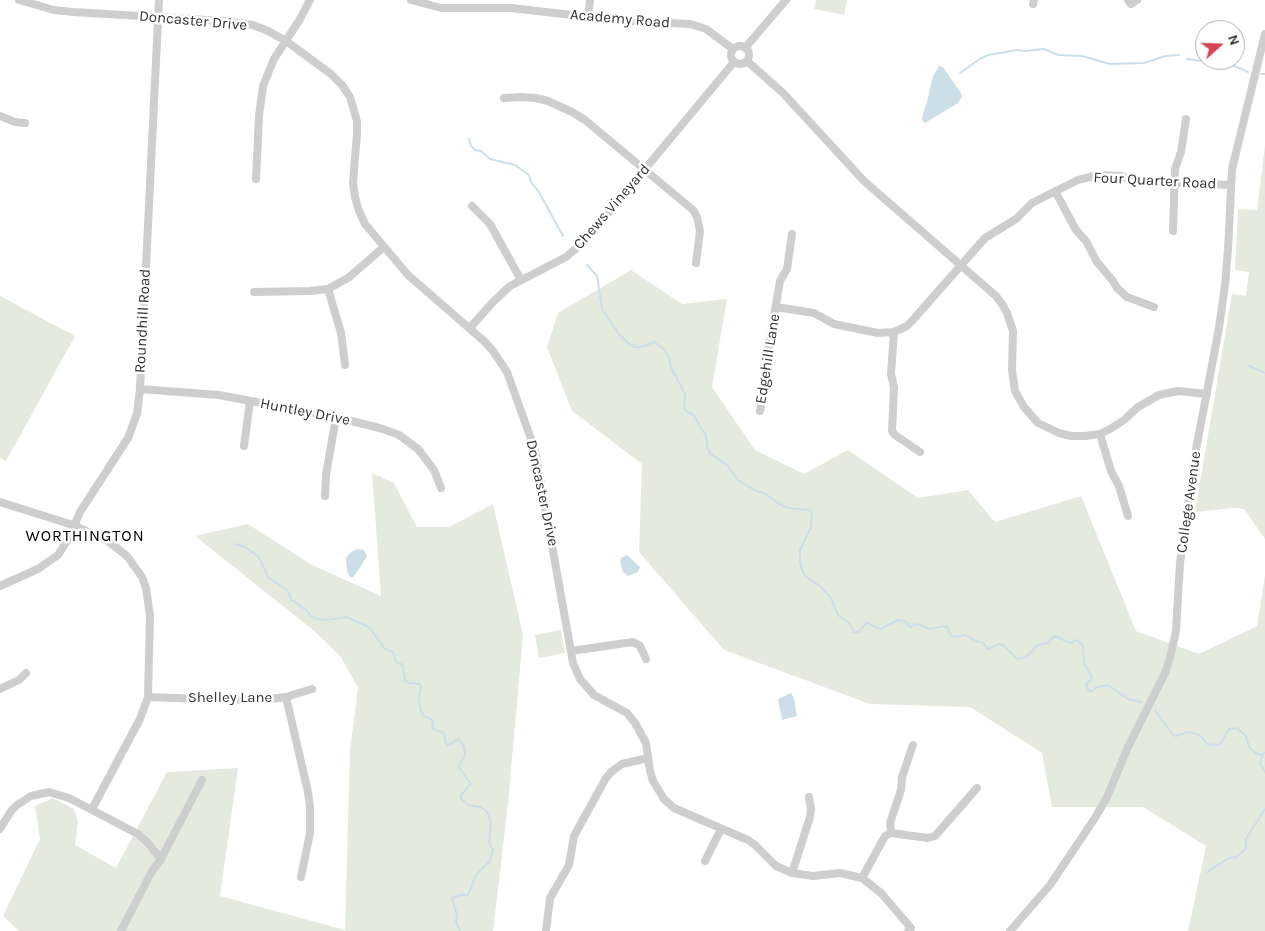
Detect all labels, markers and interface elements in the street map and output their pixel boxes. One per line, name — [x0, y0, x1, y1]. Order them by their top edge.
street label: Academy Road — [569, 6, 671, 32]
street label: Doncaster Drive — [138, 7, 248, 35]
north arrow — [1195, 20, 1245, 70]
text: N — [1224, 32, 1243, 48]
street label: Chews Vineyard — [570, 161, 654, 253]
street label: Four Quarter Road — [1093, 169, 1217, 193]
street label: Roundhill Road — [131, 268, 155, 374]
street label: Edgehill Lane — [752, 313, 784, 405]
street label: Huntley Drive — [258, 394, 352, 430]
street label: Doncaster Drive — [522, 438, 562, 548]
street label: College Avenue — [1173, 450, 1205, 554]
district label: WORTHINGTON — [24, 526, 146, 546]
street label: Shelley Lane — [188, 689, 272, 707]

